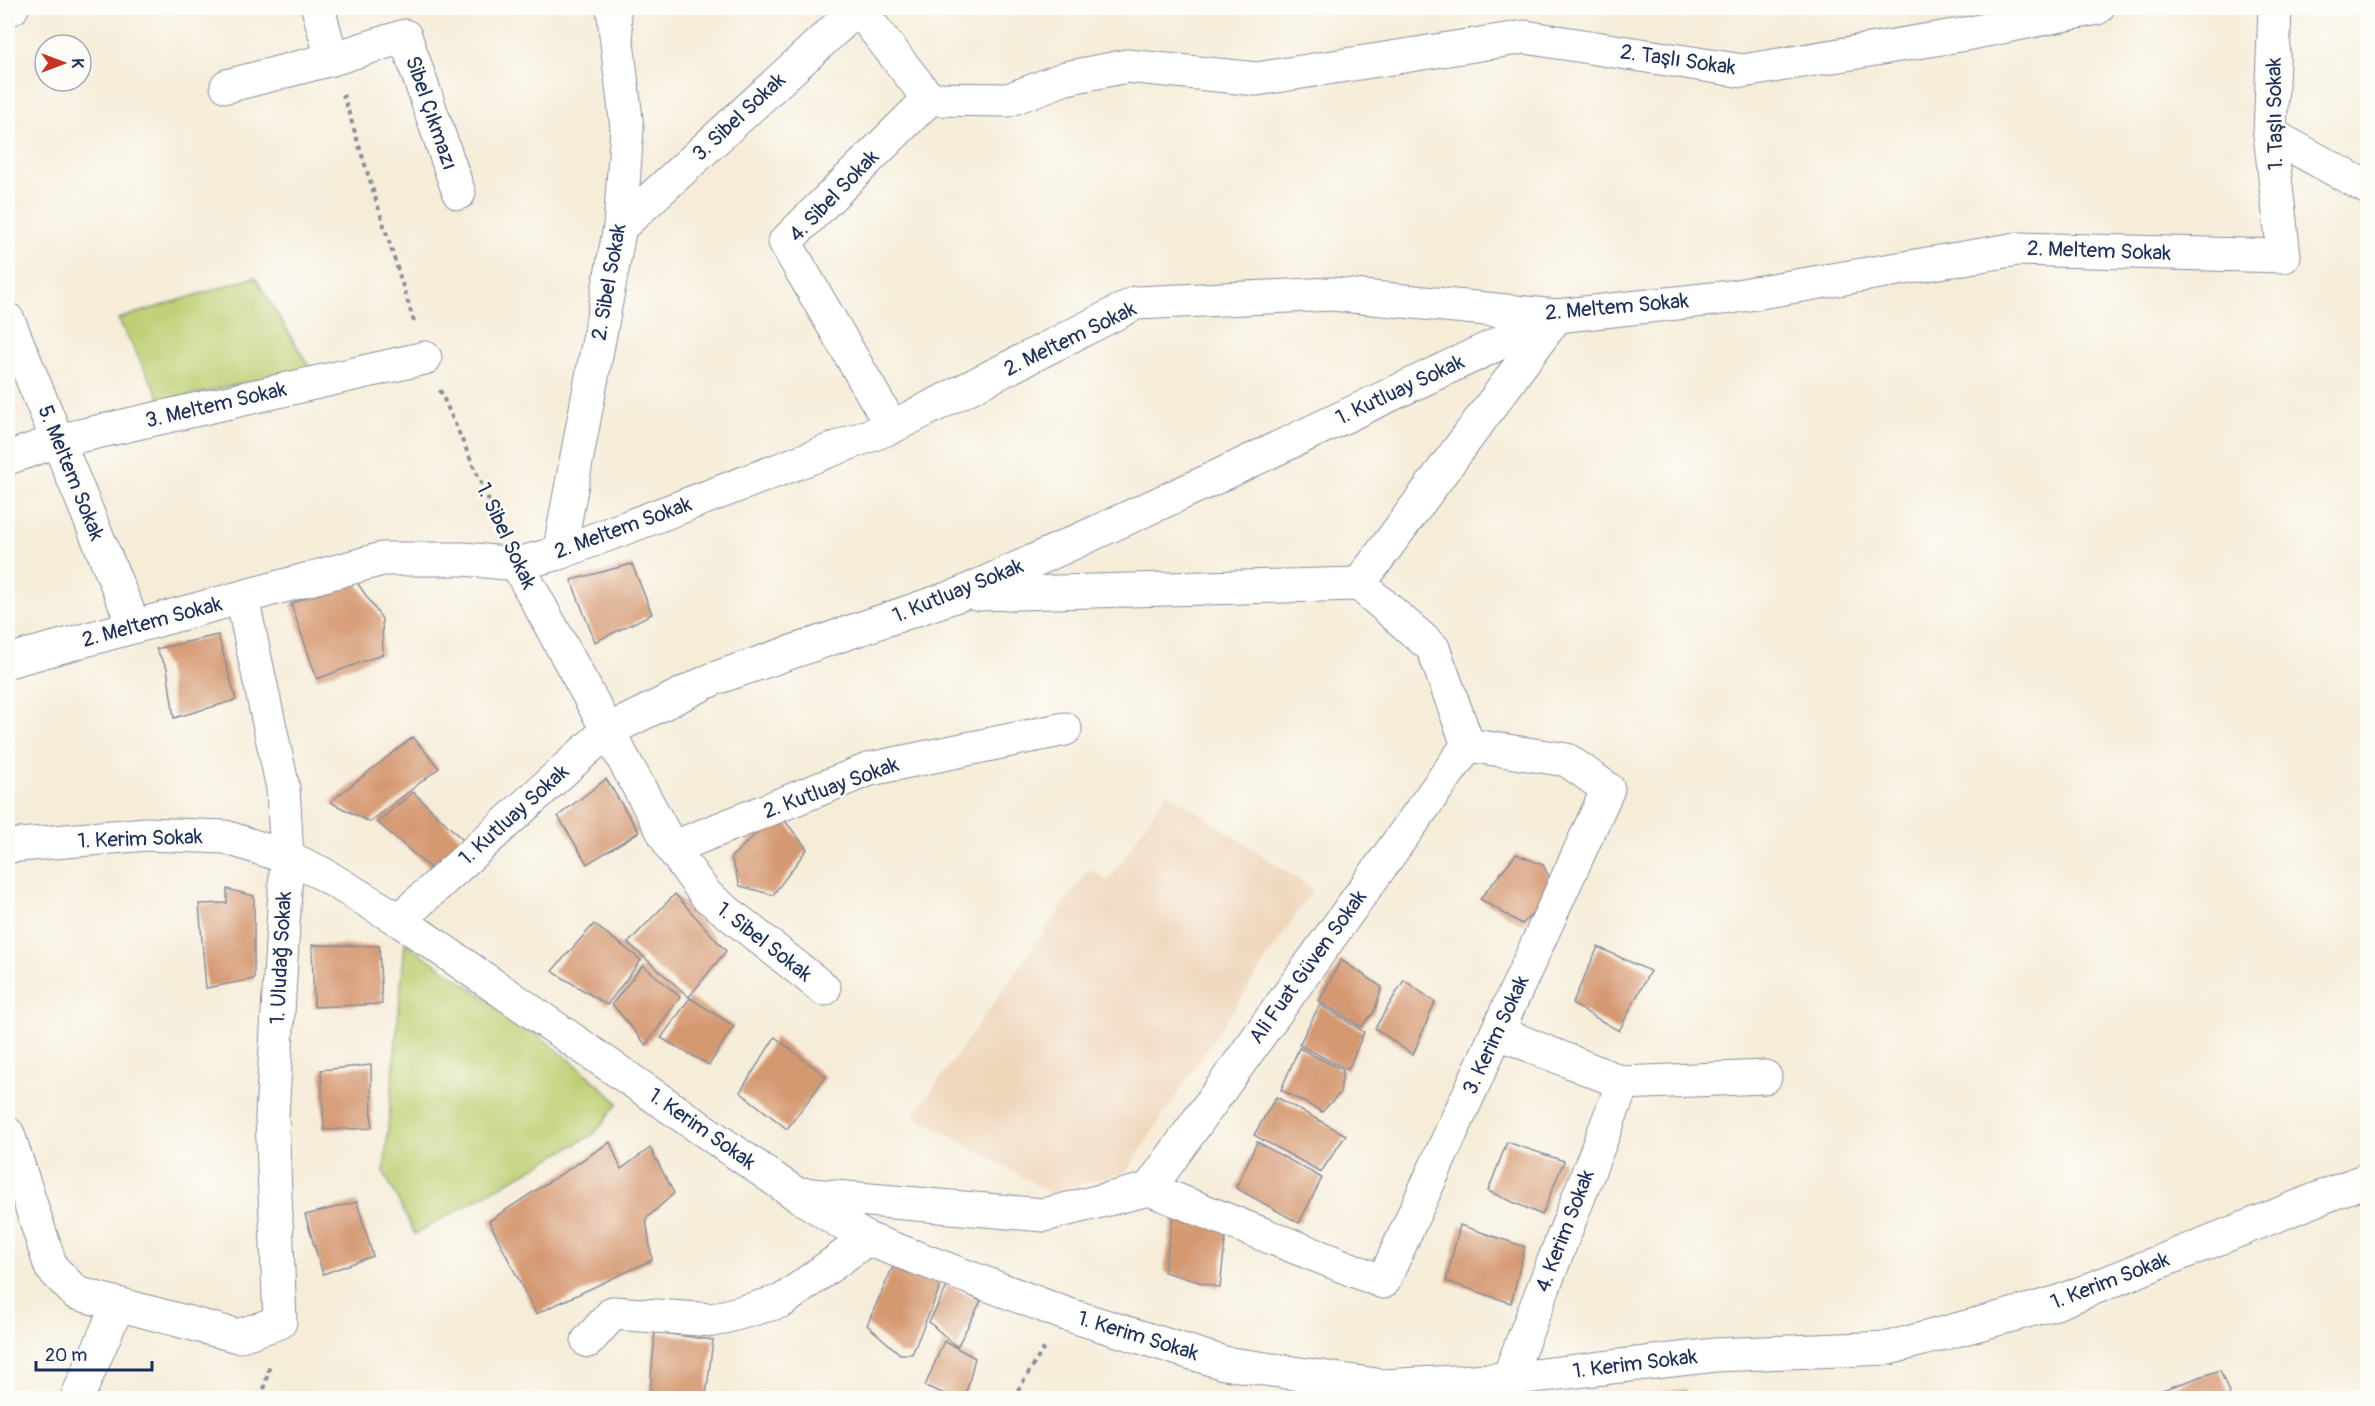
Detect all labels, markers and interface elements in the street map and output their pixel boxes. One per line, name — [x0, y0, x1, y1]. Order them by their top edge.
north arrow — [33, 33, 93, 93]
street label: 2. Taşlı Sokak — [1618, 39, 1738, 82]
street label: Sibel Çıkmazı — [399, 52, 463, 174]
street label: 1. Taşlı Sokak — [2261, 57, 2289, 171]
text: K — [67, 58, 87, 68]
street label: 3. Sibel Sokak — [687, 67, 791, 167]
street label: 4. Sibel Sokak — [783, 144, 885, 248]
street label: 2. Sibel Sokak — [585, 221, 633, 342]
street label: 2. Meltem Sokak — [2027, 235, 2172, 267]
street label: 2. Meltem Sokak — [1544, 287, 1690, 327]
street label: 2. Meltem Sokak — [999, 295, 1141, 383]
street label: 1. Kutluay Sokak — [1331, 348, 1469, 432]
street label: 3. Meltem Sokak — [143, 376, 289, 434]
street label: 5. Meltem Sokak — [32, 401, 111, 545]
street label: 1. Sibel Sokak — [470, 478, 543, 594]
street label: 2. Meltem Sokak — [551, 491, 695, 565]
street label: 1. Kutluay Sokak — [889, 552, 1028, 629]
street label: 2. Meltem Sokak — [79, 590, 225, 654]
street label: 2. Kutluay Sokak — [760, 751, 903, 825]
street label: 1. Kutluay Sokak — [453, 758, 575, 871]
street label: 1. Kerim Sokak — [77, 823, 203, 855]
street label: Ali Fuat Güven Sokak — [1243, 885, 1373, 1049]
street label: 1. Uludağ Sokak — [264, 891, 298, 1025]
street label: 1. Sibel Sokak — [711, 896, 818, 988]
street label: 3. Kerim Sokak — [1457, 971, 1536, 1099]
street label: 1. Kerim Sokak — [643, 1082, 761, 1176]
street label: 4. Kerim Sokak — [1529, 1166, 1601, 1296]
street label: 1. Kerim Sokak — [2047, 1246, 2173, 1316]
street label: 1. Kerim Sokak — [1074, 1305, 1202, 1367]
scale bar — [36, 1334, 152, 1372]
street label: 1. Kerim Sokak — [1571, 1343, 1699, 1385]
text: 20 m — [45, 1344, 87, 1367]

